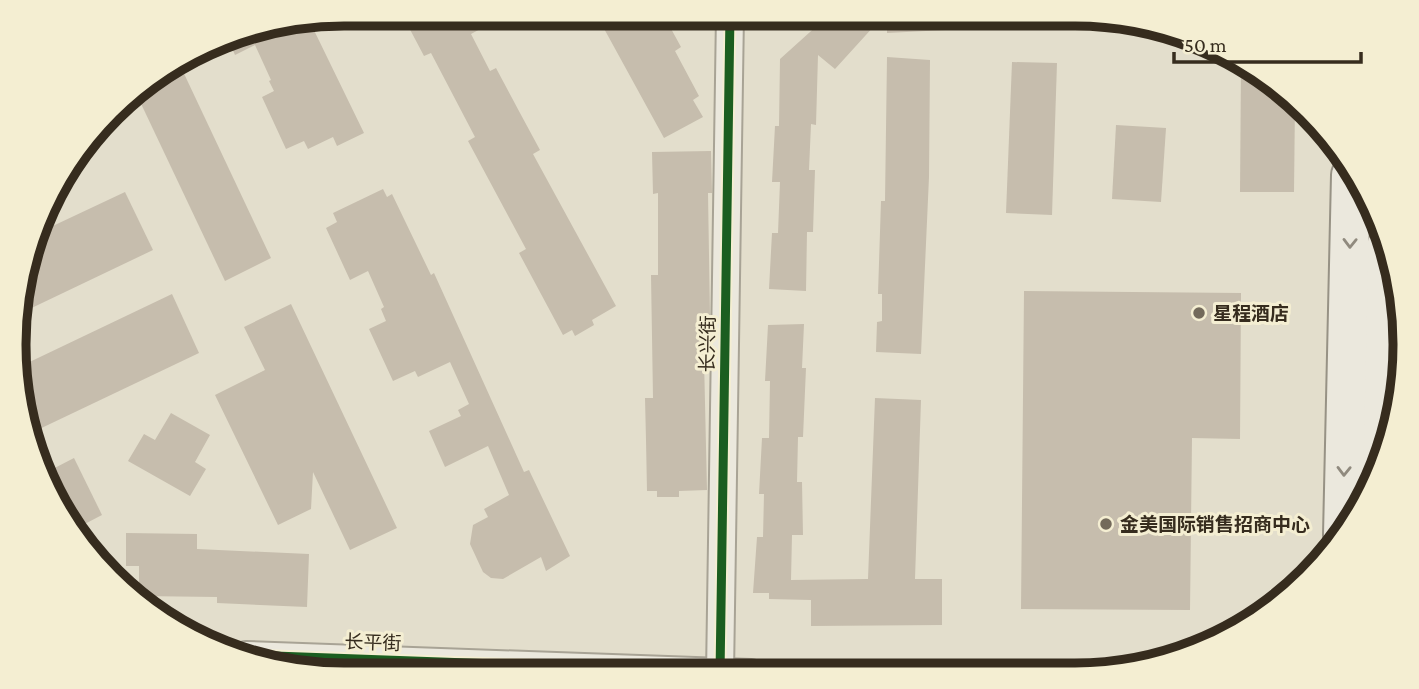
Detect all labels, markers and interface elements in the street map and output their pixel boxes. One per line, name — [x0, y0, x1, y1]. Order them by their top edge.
scale bar — [1174, 21, 1361, 65]
text: 50 m — [1184, 33, 1227, 57]
one-way arrow — [1342, 238, 1357, 249]
place label: 星程酒店 — [1213, 303, 1289, 324]
marker: 星程酒店 — [1191, 305, 1207, 321]
street label: 长兴街 — [697, 315, 718, 373]
one-way arrow — [1337, 466, 1352, 477]
place label: 金美国际销售招商中心 — [1120, 514, 1310, 535]
marker: 金美国际销售招商中心 — [1098, 516, 1114, 532]
street label: 长平街 — [344, 631, 402, 654]

